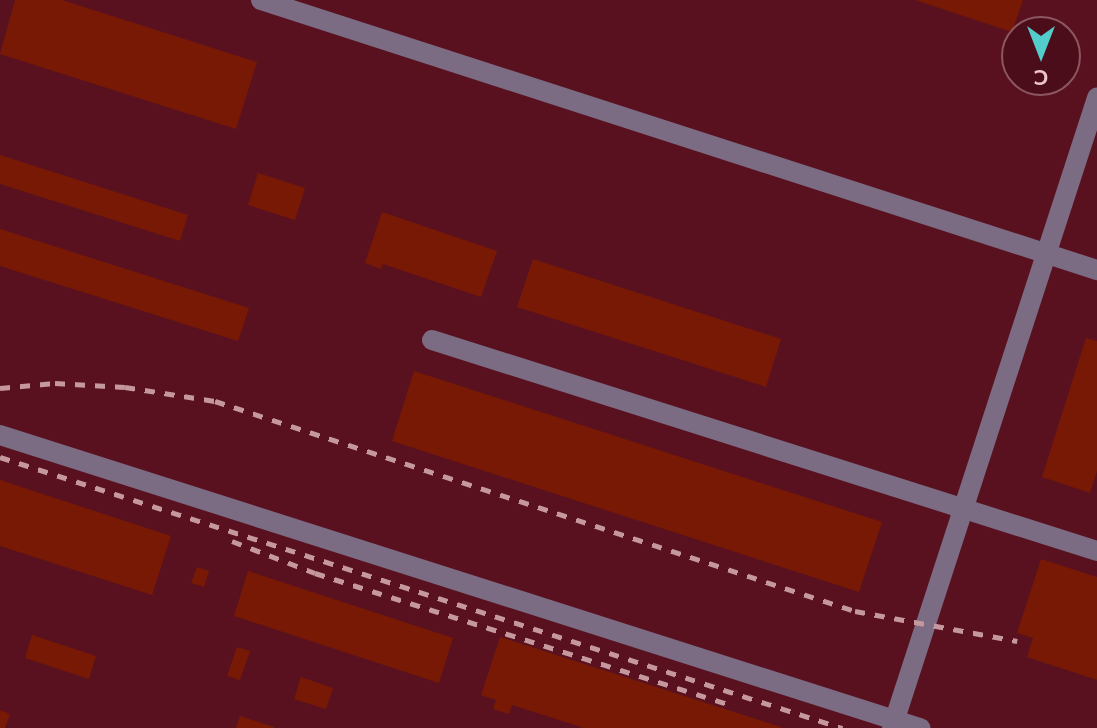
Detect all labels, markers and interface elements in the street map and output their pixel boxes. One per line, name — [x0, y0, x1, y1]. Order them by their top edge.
north arrow — [1001, 16, 1081, 96]
text: С — [1033, 64, 1049, 92]

